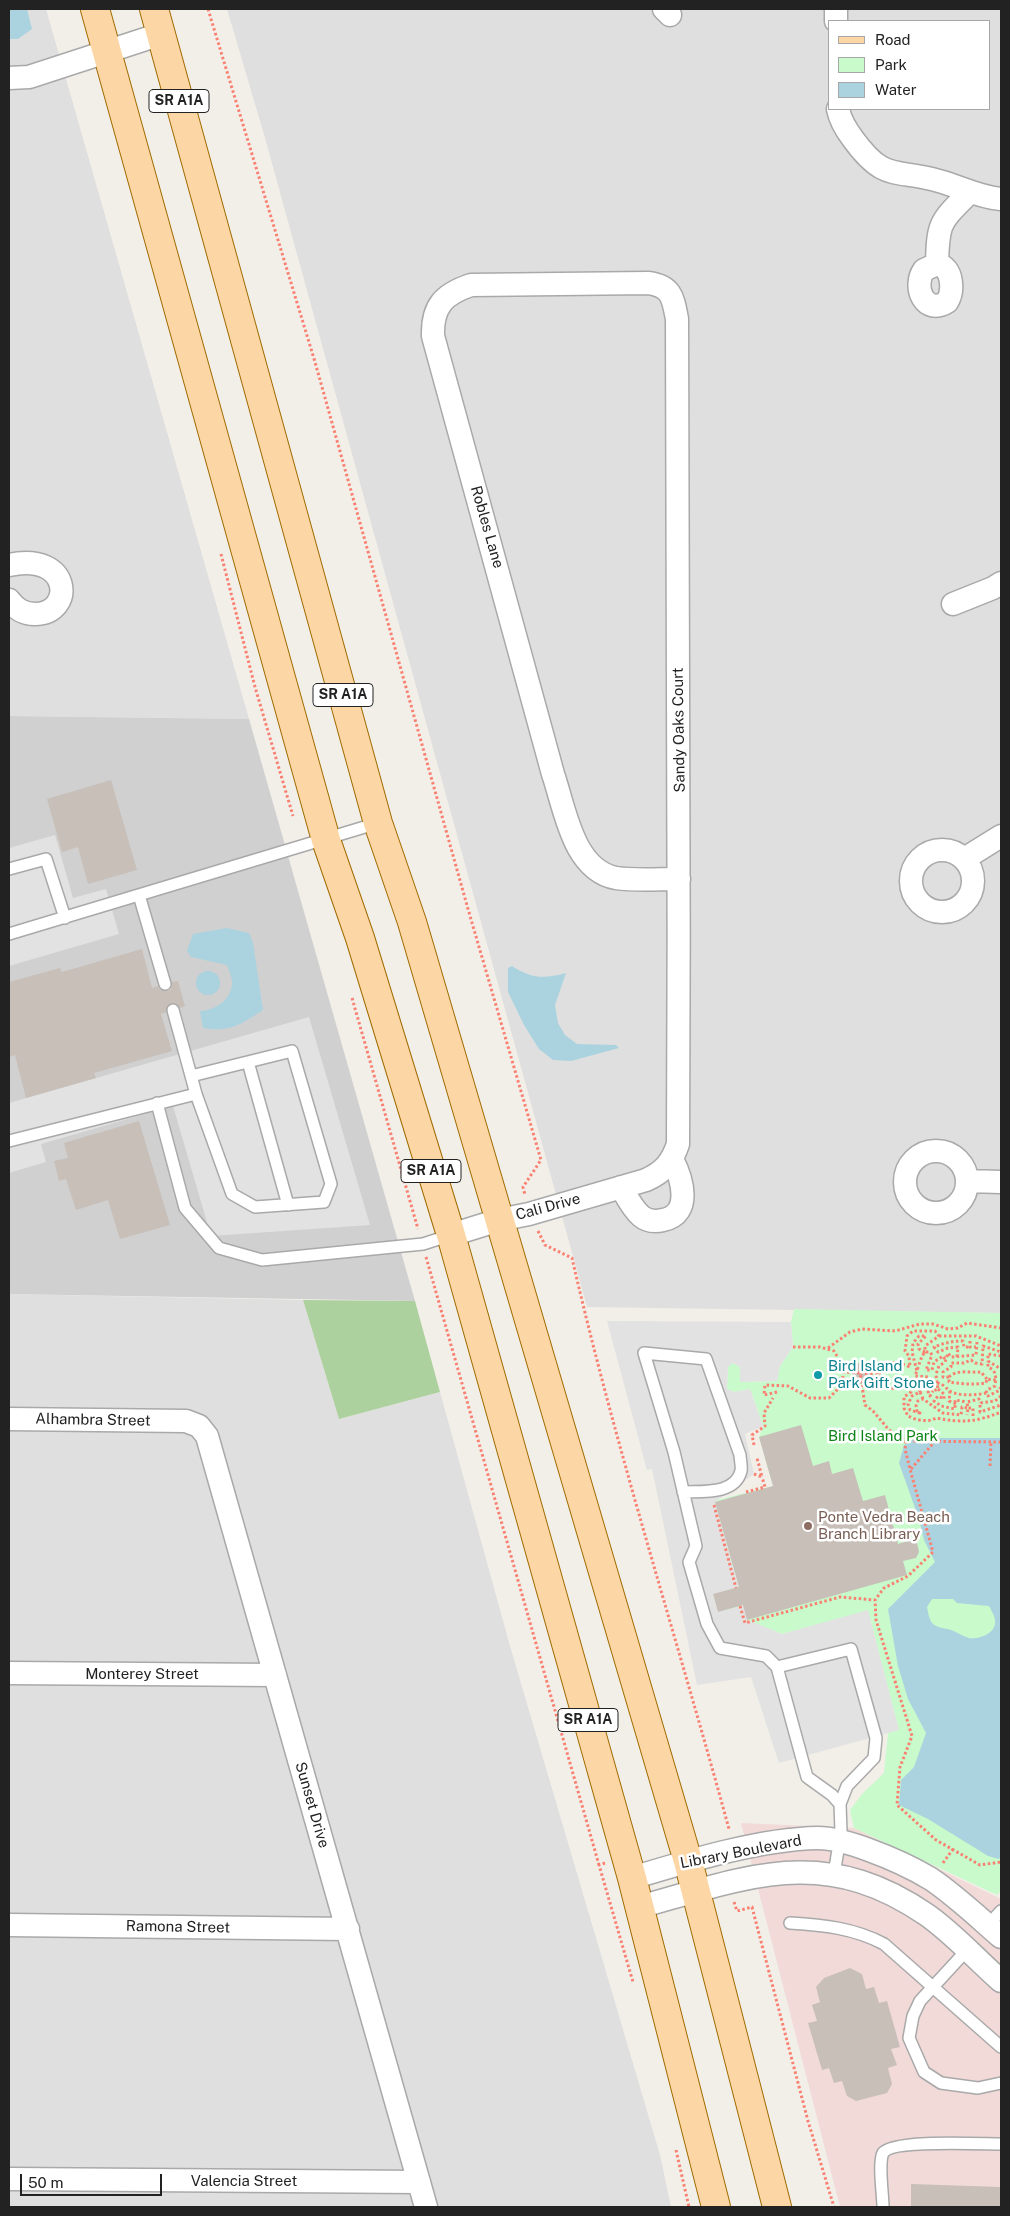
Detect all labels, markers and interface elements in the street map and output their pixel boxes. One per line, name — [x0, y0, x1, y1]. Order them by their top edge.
legend — [828, 20, 990, 110]
text: Road — [875, 31, 911, 48]
text: Park — [875, 56, 907, 73]
text: Water — [875, 81, 917, 98]
road number: SR A1A — [149, 90, 209, 112]
street label: Robles Lane — [467, 484, 507, 570]
street label: Sandy Oaks Court — [669, 667, 689, 793]
road number: SR A1A — [313, 684, 373, 706]
road number: SR A1A — [401, 1160, 461, 1182]
street label: Cali Drive — [514, 1190, 582, 1224]
place label: Bird Island Park Gift Stone — [828, 1357, 934, 1392]
marker: Bird Island Park Gift Stone — [812, 1369, 824, 1381]
street label: Alhambra Street — [35, 1410, 151, 1430]
park label: Bird Island Park — [828, 1427, 938, 1445]
place label: Ponte Vedra Beach Branch Library — [818, 1508, 950, 1543]
marker: Ponte Vedra Beach Branch Library — [802, 1520, 814, 1532]
street label: Monterey Street — [85, 1665, 199, 1683]
road number: SR A1A — [558, 1708, 618, 1732]
street label: Sunset Drive — [291, 1760, 333, 1850]
street label: Library Boulevard — [679, 1831, 803, 1873]
street label: Ramona Street — [126, 1917, 230, 1937]
scale bar — [22, 2164, 165, 2196]
street label: Valencia Street — [191, 2172, 297, 2190]
text: 50 m — [28, 2174, 63, 2191]

